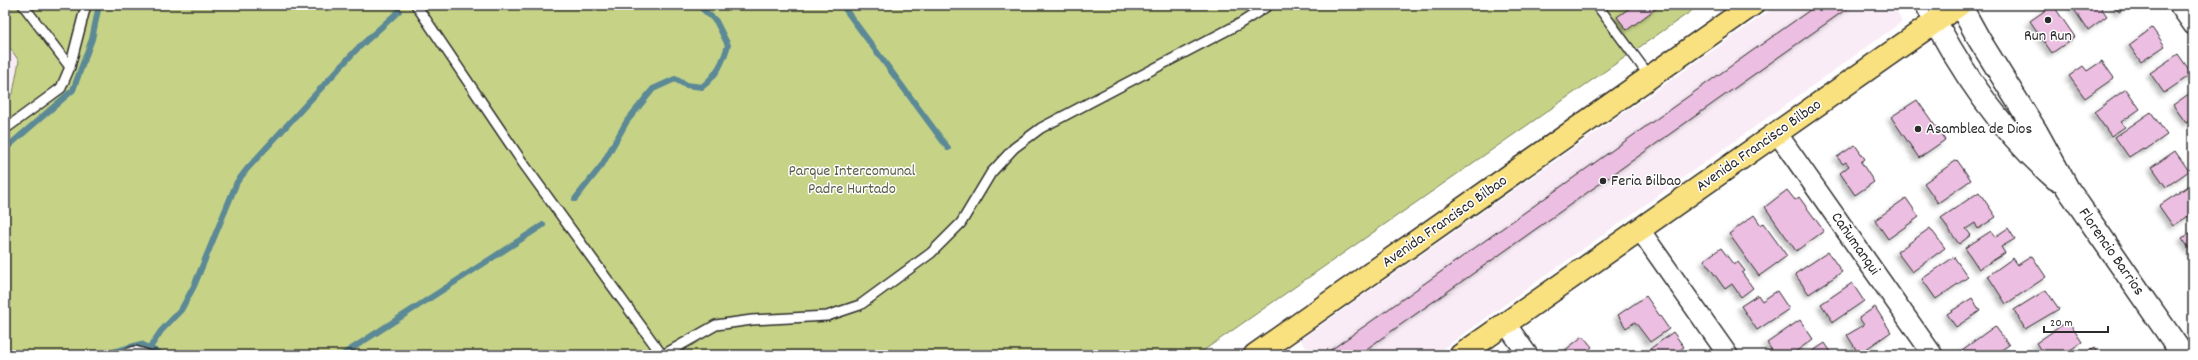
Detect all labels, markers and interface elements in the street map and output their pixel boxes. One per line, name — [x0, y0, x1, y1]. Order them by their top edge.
marker: Run Run — [2043, 15, 2053, 25]
place label: Run Run — [2024, 25, 2072, 48]
street label: Avenida Francisco Bilbao — [1692, 94, 1826, 198]
place label: Asamblea de Dios — [1926, 118, 2032, 141]
marker: Asamblea de Dios — [1913, 124, 1923, 134]
park label: Parque Intercomunal Padre Hurtado — [789, 160, 916, 201]
street label: Avenida Francisco Bilbao — [1378, 170, 1512, 274]
place label: Feria Bilbao — [1611, 170, 1681, 193]
marker: Feria Bilbao — [1598, 176, 1608, 186]
street label: Florencio Barrios — [2072, 203, 2150, 301]
street label: Cañumanqui — [1825, 208, 1885, 280]
scale bar — [2044, 308, 2108, 334]
text: 20 m — [2050, 315, 2073, 332]

